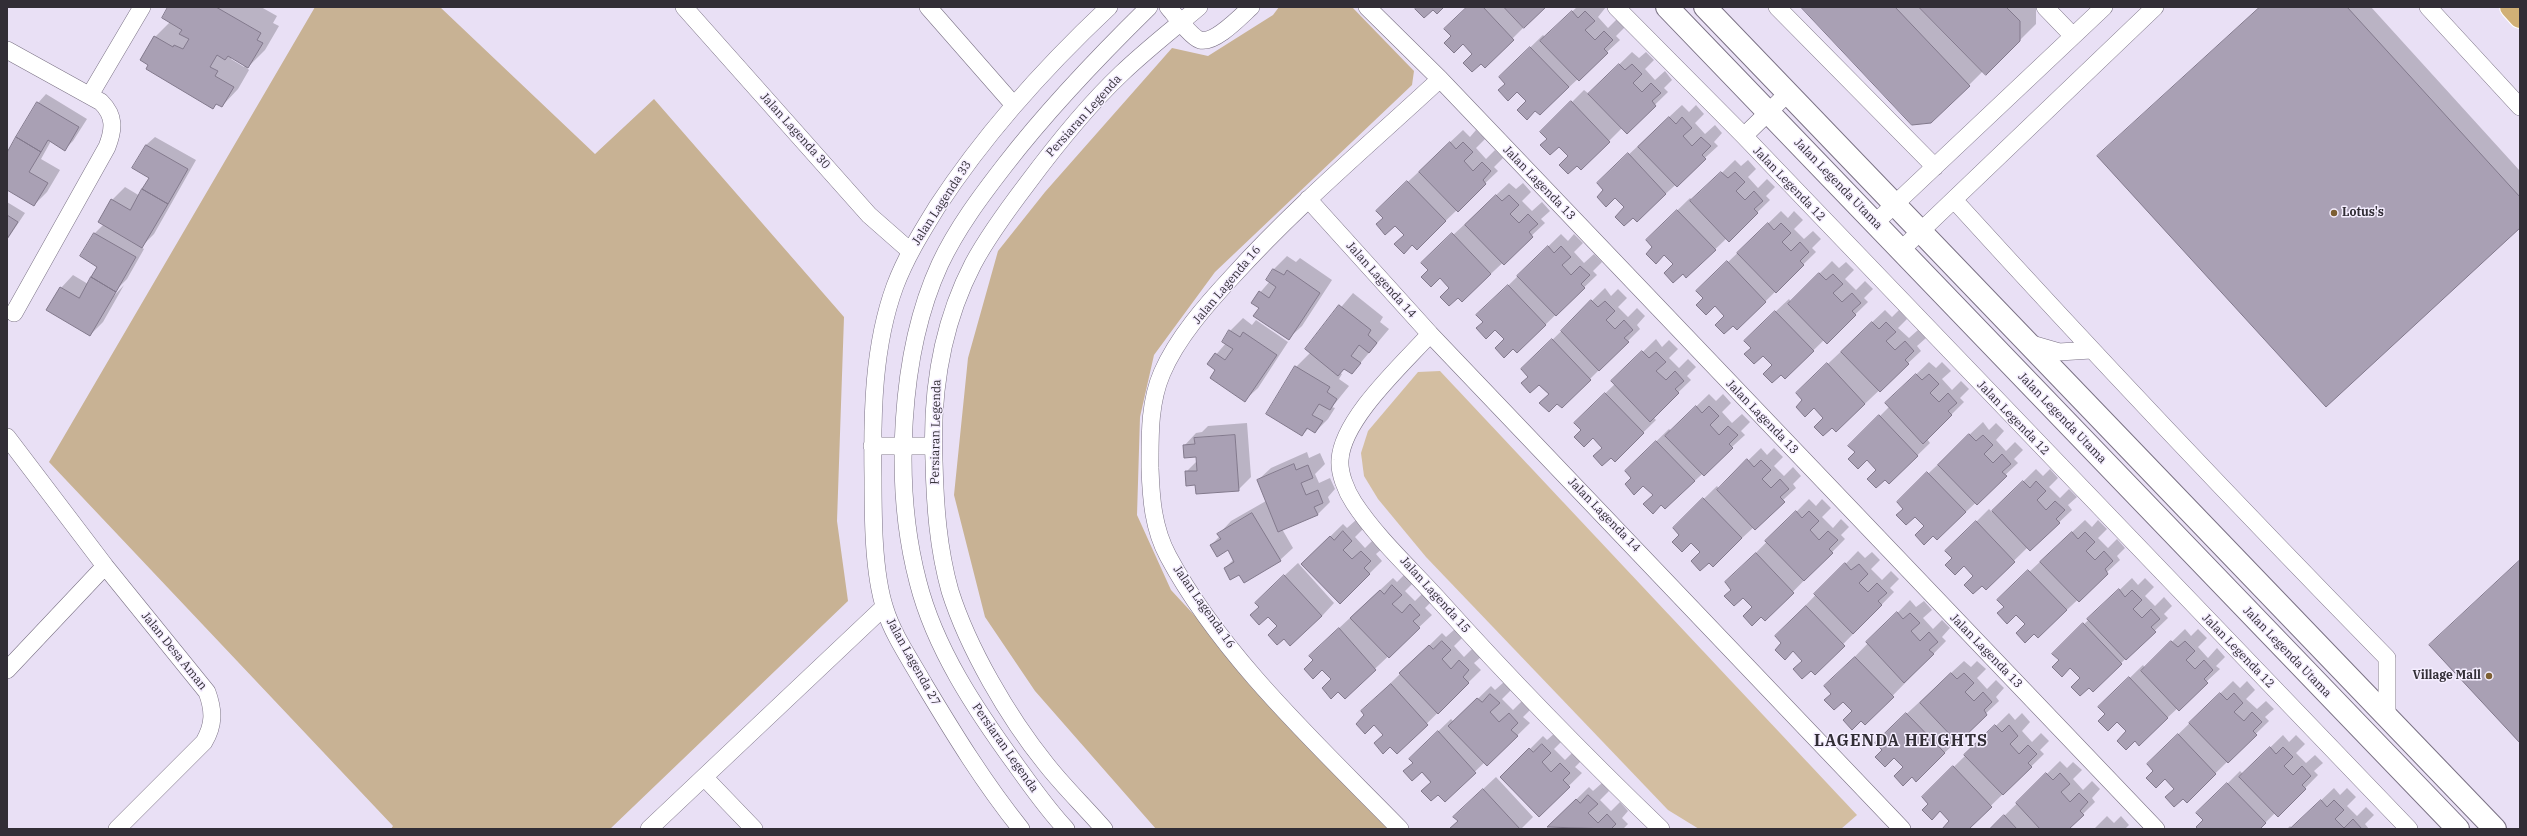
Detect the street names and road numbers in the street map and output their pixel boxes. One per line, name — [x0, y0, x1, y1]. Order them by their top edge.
street label: Persiaran Legenda — [1043, 72, 1125, 160]
street label: Jalan Lagenda 30 — [757, 90, 833, 172]
street label: Jalan Legenda Utama — [1791, 136, 1885, 232]
street label: Jalan Lagenda 13 — [1500, 143, 1578, 223]
street label: Jalan Legenda 12 — [1750, 144, 1828, 224]
street label: Jalan Lagenda 33 — [909, 158, 975, 248]
street label: Jalan Lagenda 14 — [1343, 239, 1419, 321]
street label: Jalan Lagenda 16 — [1190, 243, 1264, 327]
street label: Jalan Legenda Utama — [2015, 370, 2109, 466]
street label: Jalan Lagenda 13 — [1723, 377, 1801, 457]
street label: Jalan Legenda 12 — [1974, 378, 2052, 458]
street label: Persiaran Legenda — [928, 379, 944, 485]
street label: Jalan Lagenda 14 — [1565, 475, 1643, 555]
street label: Jalan Lagenda 15 — [1397, 554, 1473, 636]
street label: Jalan Lagenda 16 — [1170, 563, 1238, 651]
street label: Jalan Legenda Utama — [2240, 604, 2334, 700]
street label: Jalan Desa Aman — [138, 609, 210, 693]
street label: Jalan Lagenda 13 — [1947, 611, 2025, 691]
street label: Jalan Legenda 12 — [2199, 611, 2277, 691]
street label: Jalan Lagenda 27 — [883, 616, 943, 708]
street label: Persiaran Legenda — [969, 701, 1041, 795]

